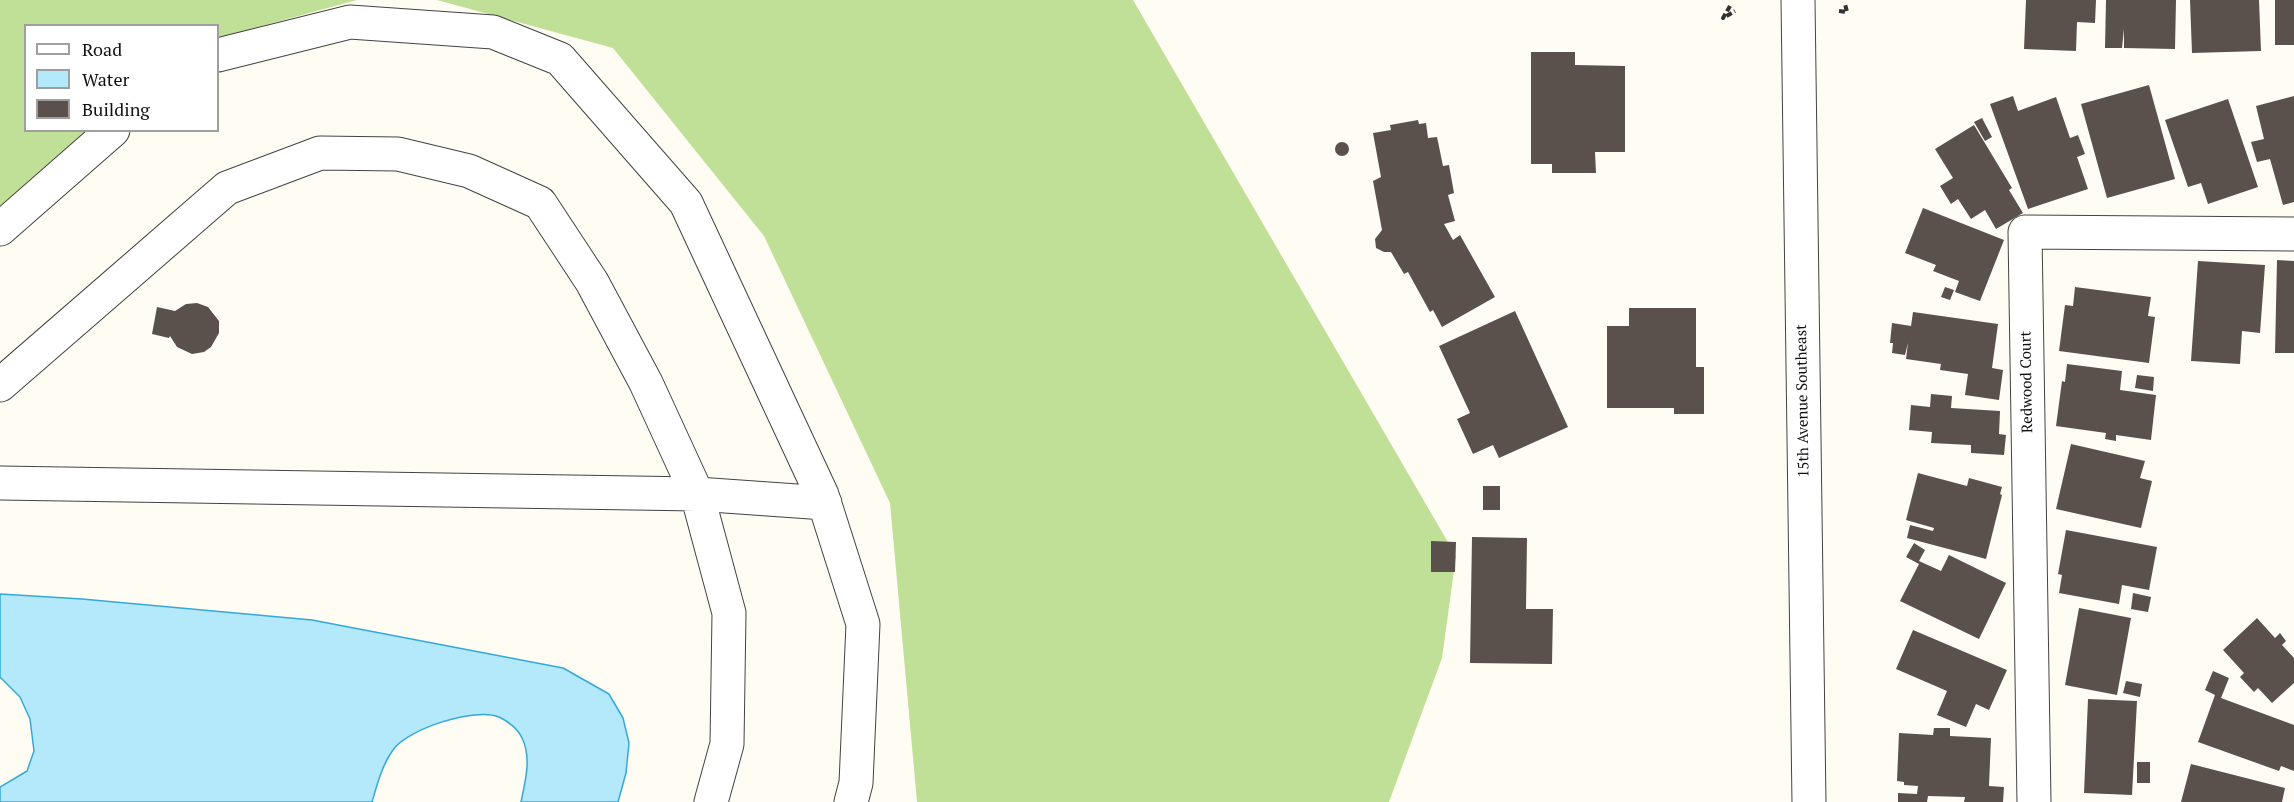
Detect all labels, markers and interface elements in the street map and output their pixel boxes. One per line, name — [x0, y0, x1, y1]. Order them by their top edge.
legend — [24, 24, 219, 132]
text: Road — [82, 37, 122, 61]
text: Water — [82, 67, 129, 91]
text: Building — [82, 97, 150, 121]
street label: 15th Avenue Southeast — [1793, 324, 1813, 478]
street label: Redwood Court — [2017, 331, 2037, 433]

